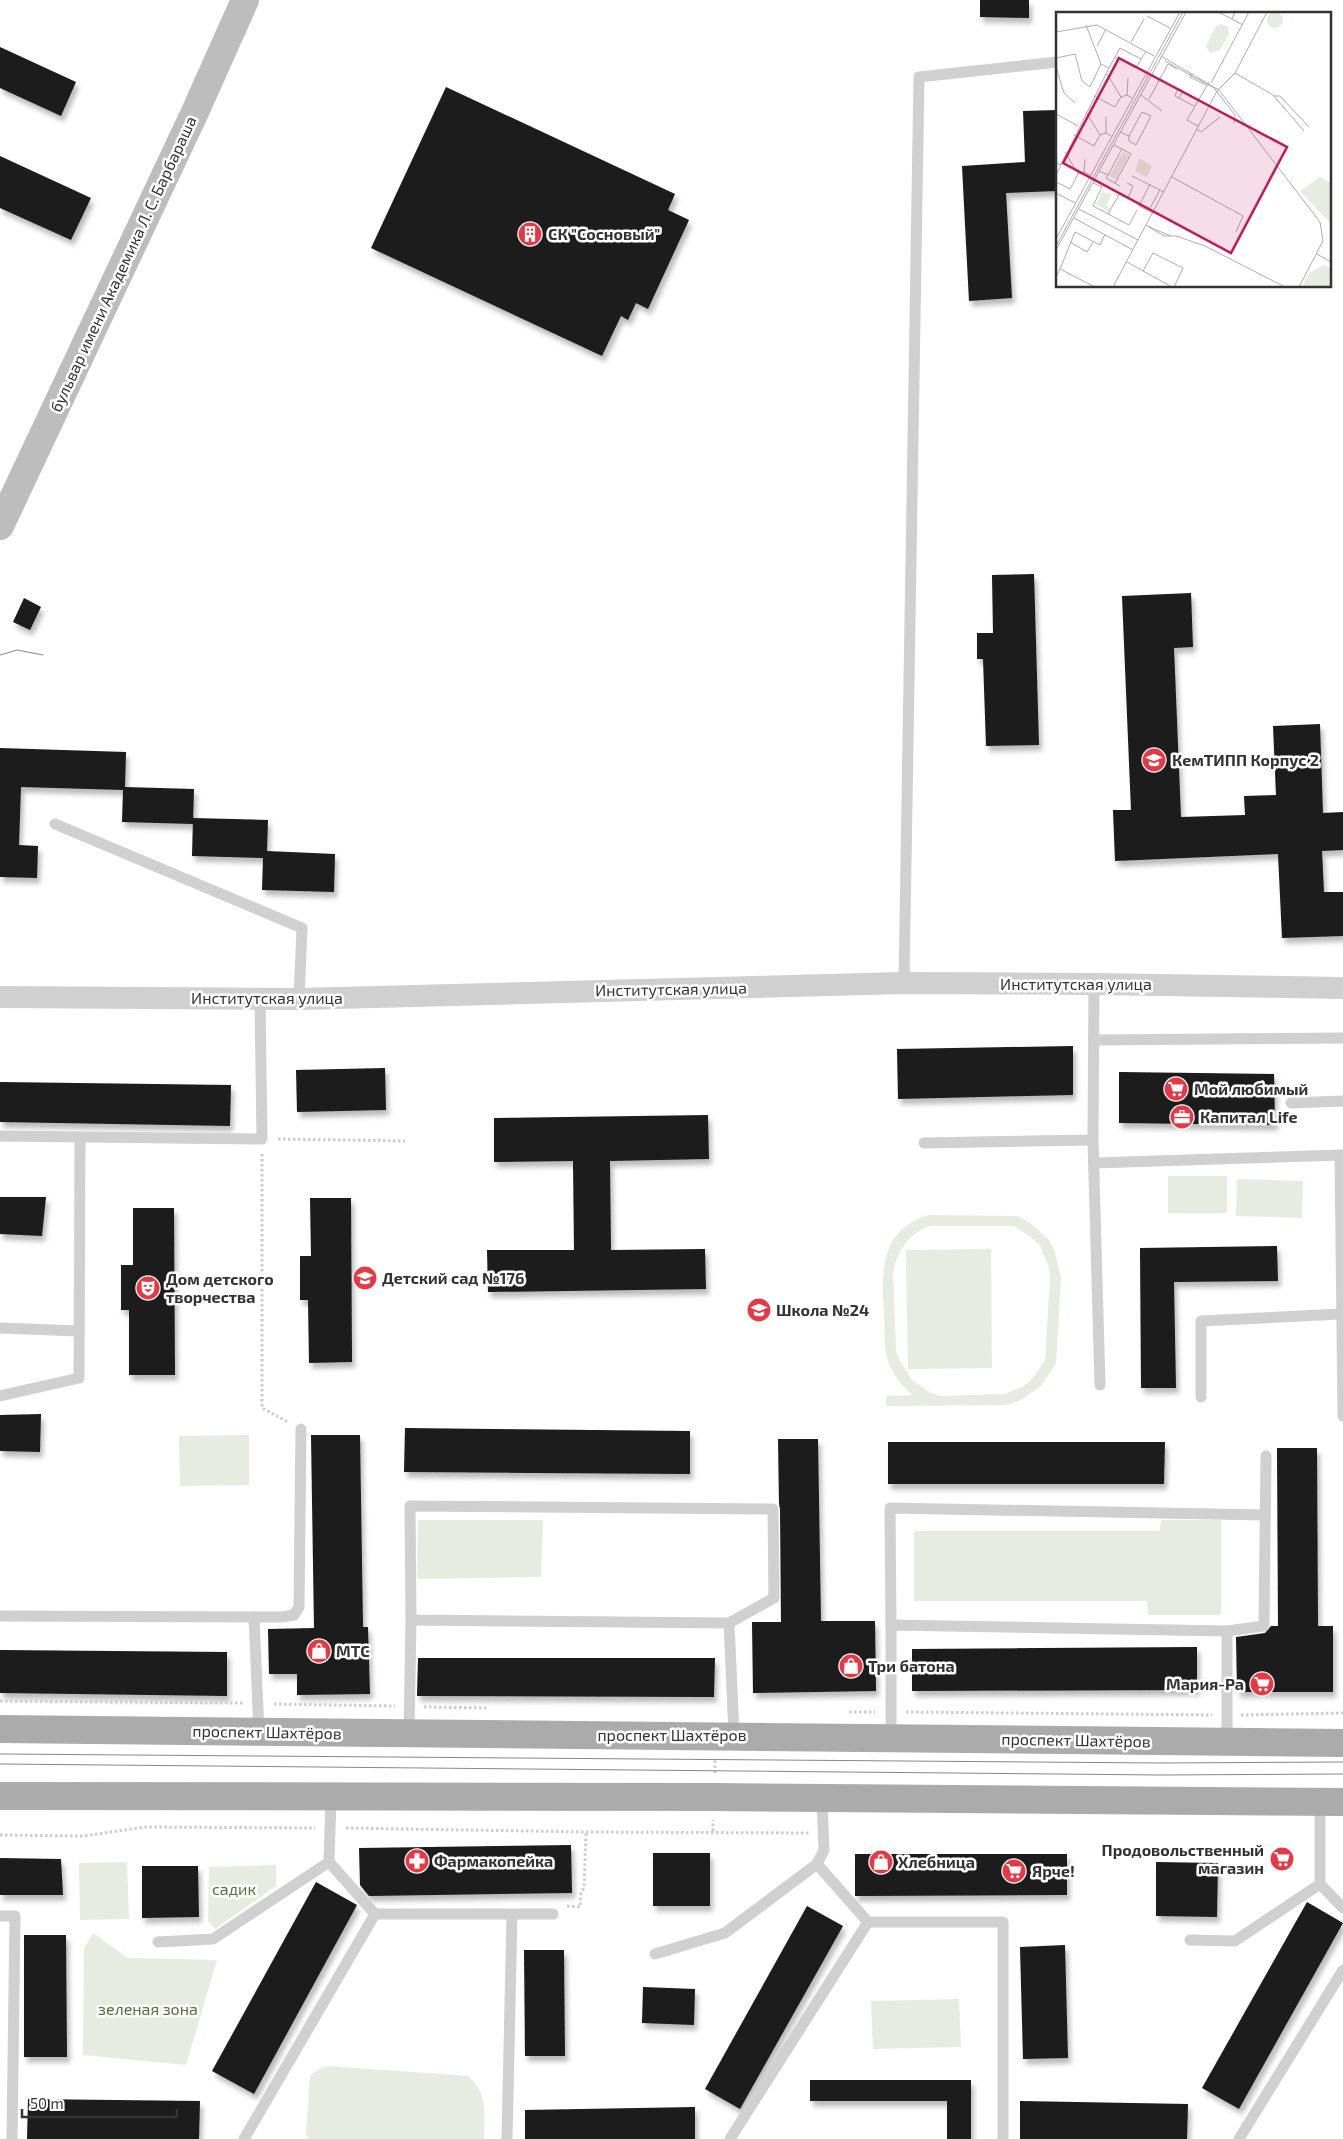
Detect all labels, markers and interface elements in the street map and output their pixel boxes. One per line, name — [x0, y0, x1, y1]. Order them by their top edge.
inset map — [1056, 12, 1330, 288]
street label: бульвар имени Академика Л. С. Барбараша — [45, 113, 201, 415]
building icon: СК "Сосновый" — [517, 221, 543, 247]
place label: СК "Сосновый" — [548, 224, 660, 243]
school or university icon: КемТИПП Корпус 2 — [1141, 747, 1167, 773]
place label: КемТИПП Корпус 2 — [1172, 750, 1319, 769]
street label: Институтская улица — [1000, 974, 1152, 994]
street label: Институтская улица — [595, 978, 747, 1000]
street label: Институтская улица — [191, 988, 343, 1008]
supermarket icon: Мой любимый — [1163, 1076, 1189, 1102]
place label: Мой любимый — [1194, 1079, 1308, 1098]
office icon: Капитал Life — [1169, 1104, 1195, 1130]
place label: Капитал Life — [1200, 1107, 1297, 1126]
school or university icon: Детский сад №176 — [352, 1265, 378, 1291]
place label: Детский сад №176 — [382, 1268, 524, 1287]
place label: Дом детского творчества — [166, 1269, 274, 1306]
theatre icon: Дом детского творчества — [135, 1275, 161, 1301]
school or university icon: Школа №24 — [746, 1297, 772, 1323]
place label: Школа №24 — [776, 1300, 869, 1319]
shop icon: МТС — [306, 1638, 332, 1664]
place label: МТС — [336, 1641, 370, 1660]
shop icon: Три батона — [838, 1653, 864, 1679]
place label: Три батона — [868, 1656, 955, 1675]
supermarket icon: Мария-Ра — [1249, 1671, 1275, 1697]
place label: Мария-Ра — [1166, 1674, 1244, 1693]
street label: проспект Шахтёров — [192, 1721, 342, 1742]
street label: проспект Шахтёров — [597, 1725, 747, 1744]
street label: проспект Шахтёров — [1001, 1729, 1151, 1750]
place label: Продовольственный магазин — [1102, 1840, 1264, 1877]
supermarket icon: Продовольственный магазин — [1269, 1846, 1295, 1872]
pharmacy icon: Фармакопейка — [404, 1848, 430, 1874]
shop icon: Хлебница — [868, 1849, 894, 1875]
place label: Фармакопейка — [434, 1851, 553, 1870]
place label: Хлебница — [898, 1852, 975, 1871]
supermarket icon: Ярче! — [1001, 1858, 1027, 1884]
place label: Ярче! — [1032, 1861, 1075, 1880]
park label: садик — [212, 1879, 256, 1898]
park label: зеленая зона — [98, 1999, 198, 2018]
scale bar — [22, 2086, 178, 2118]
text: 50 m — [30, 2094, 64, 2112]

